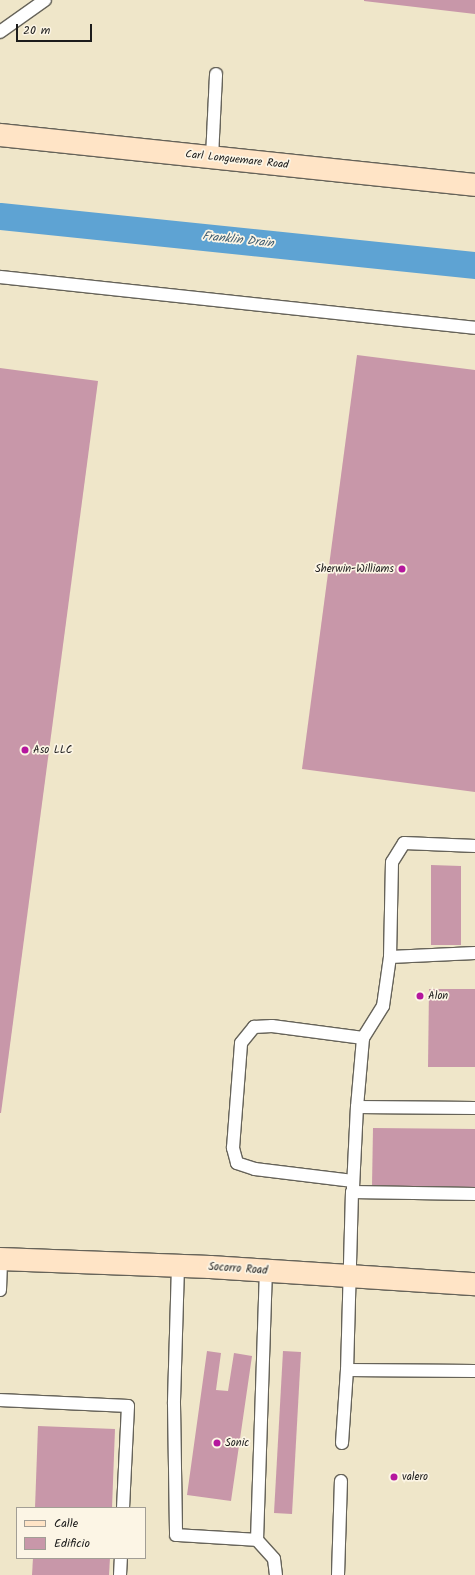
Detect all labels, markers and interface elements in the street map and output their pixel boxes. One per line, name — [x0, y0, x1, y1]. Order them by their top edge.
scale bar — [18, 16, 94, 42]
text: 20 m — [23, 21, 50, 40]
street label: Carl Longuemare Road — [185, 148, 289, 172]
water label: Franklin Drain — [202, 229, 274, 251]
place label: Sherwin-Williams — [315, 562, 394, 576]
marker: Sherwin-Williams — [397, 564, 407, 574]
place label: Aso LLC — [33, 743, 72, 757]
marker: Aso LLC — [20, 745, 30, 755]
place label: Alon — [428, 989, 448, 1003]
marker: Alon — [415, 991, 425, 1001]
street label: Socorro Road — [208, 1260, 268, 1278]
place label: Sonic — [225, 1436, 249, 1450]
marker: Sonic — [212, 1438, 222, 1448]
place label: valero — [402, 1470, 428, 1484]
marker: valero — [389, 1472, 399, 1482]
legend — [16, 1507, 146, 1559]
text: Calle — [54, 1514, 78, 1533]
text: Edificio — [54, 1534, 90, 1553]

